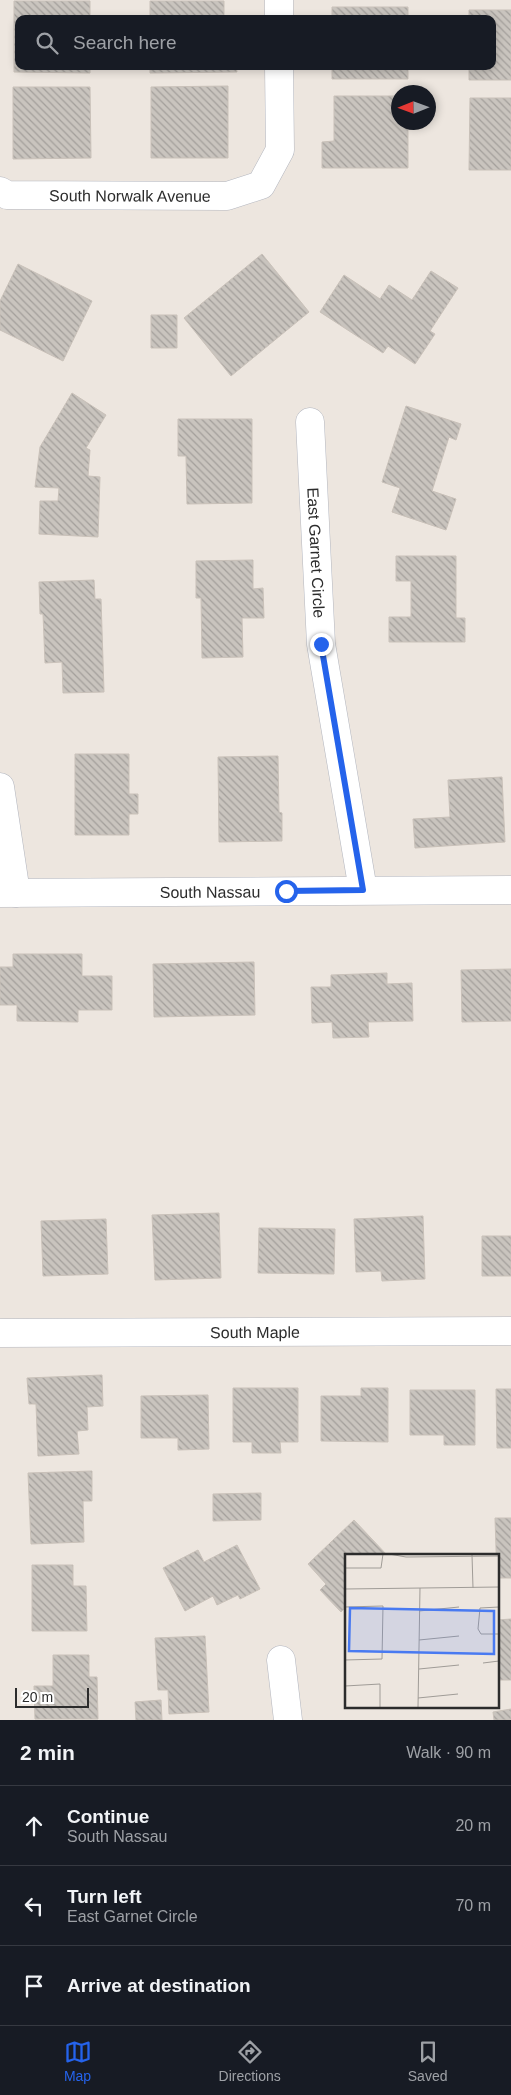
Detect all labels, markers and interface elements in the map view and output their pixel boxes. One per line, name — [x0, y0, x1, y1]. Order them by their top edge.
search box — [15, 15, 496, 70]
icon: search — [33, 29, 61, 57]
text: Search here — [73, 32, 177, 53]
north arrow — [391, 85, 436, 130]
street label: South Norwalk Avenue — [49, 187, 211, 204]
street label: East Garnet Circle — [305, 487, 328, 619]
route end — [310, 633, 333, 656]
route start — [275, 880, 298, 903]
street label: South Nassau — [160, 883, 260, 901]
street label: South Maple — [210, 1323, 300, 1341]
inset map — [345, 1554, 498, 1708]
scale bar — [15, 1685, 89, 1708]
text: 20 m — [22, 1689, 53, 1705]
text: 2 min — [20, 1741, 75, 1764]
text: Walk · 90 m — [406, 1744, 491, 1761]
text: Continue — [67, 1806, 149, 1827]
icon: ahead — [20, 1812, 48, 1840]
text: 20 m — [455, 1817, 491, 1834]
text: South Nassau — [67, 1828, 168, 1845]
text: Turn left — [67, 1886, 142, 1907]
icon: left — [20, 1892, 48, 1920]
text: 70 m — [455, 1897, 491, 1914]
text: East Garnet Circle — [67, 1908, 198, 1925]
icon: arrive — [20, 1972, 48, 2000]
text: Arrive at destination — [67, 1975, 251, 1996]
tab: Map — [64, 2038, 92, 2084]
tab: Directions — [219, 2038, 281, 2084]
tab: Saved — [408, 2038, 447, 2084]

